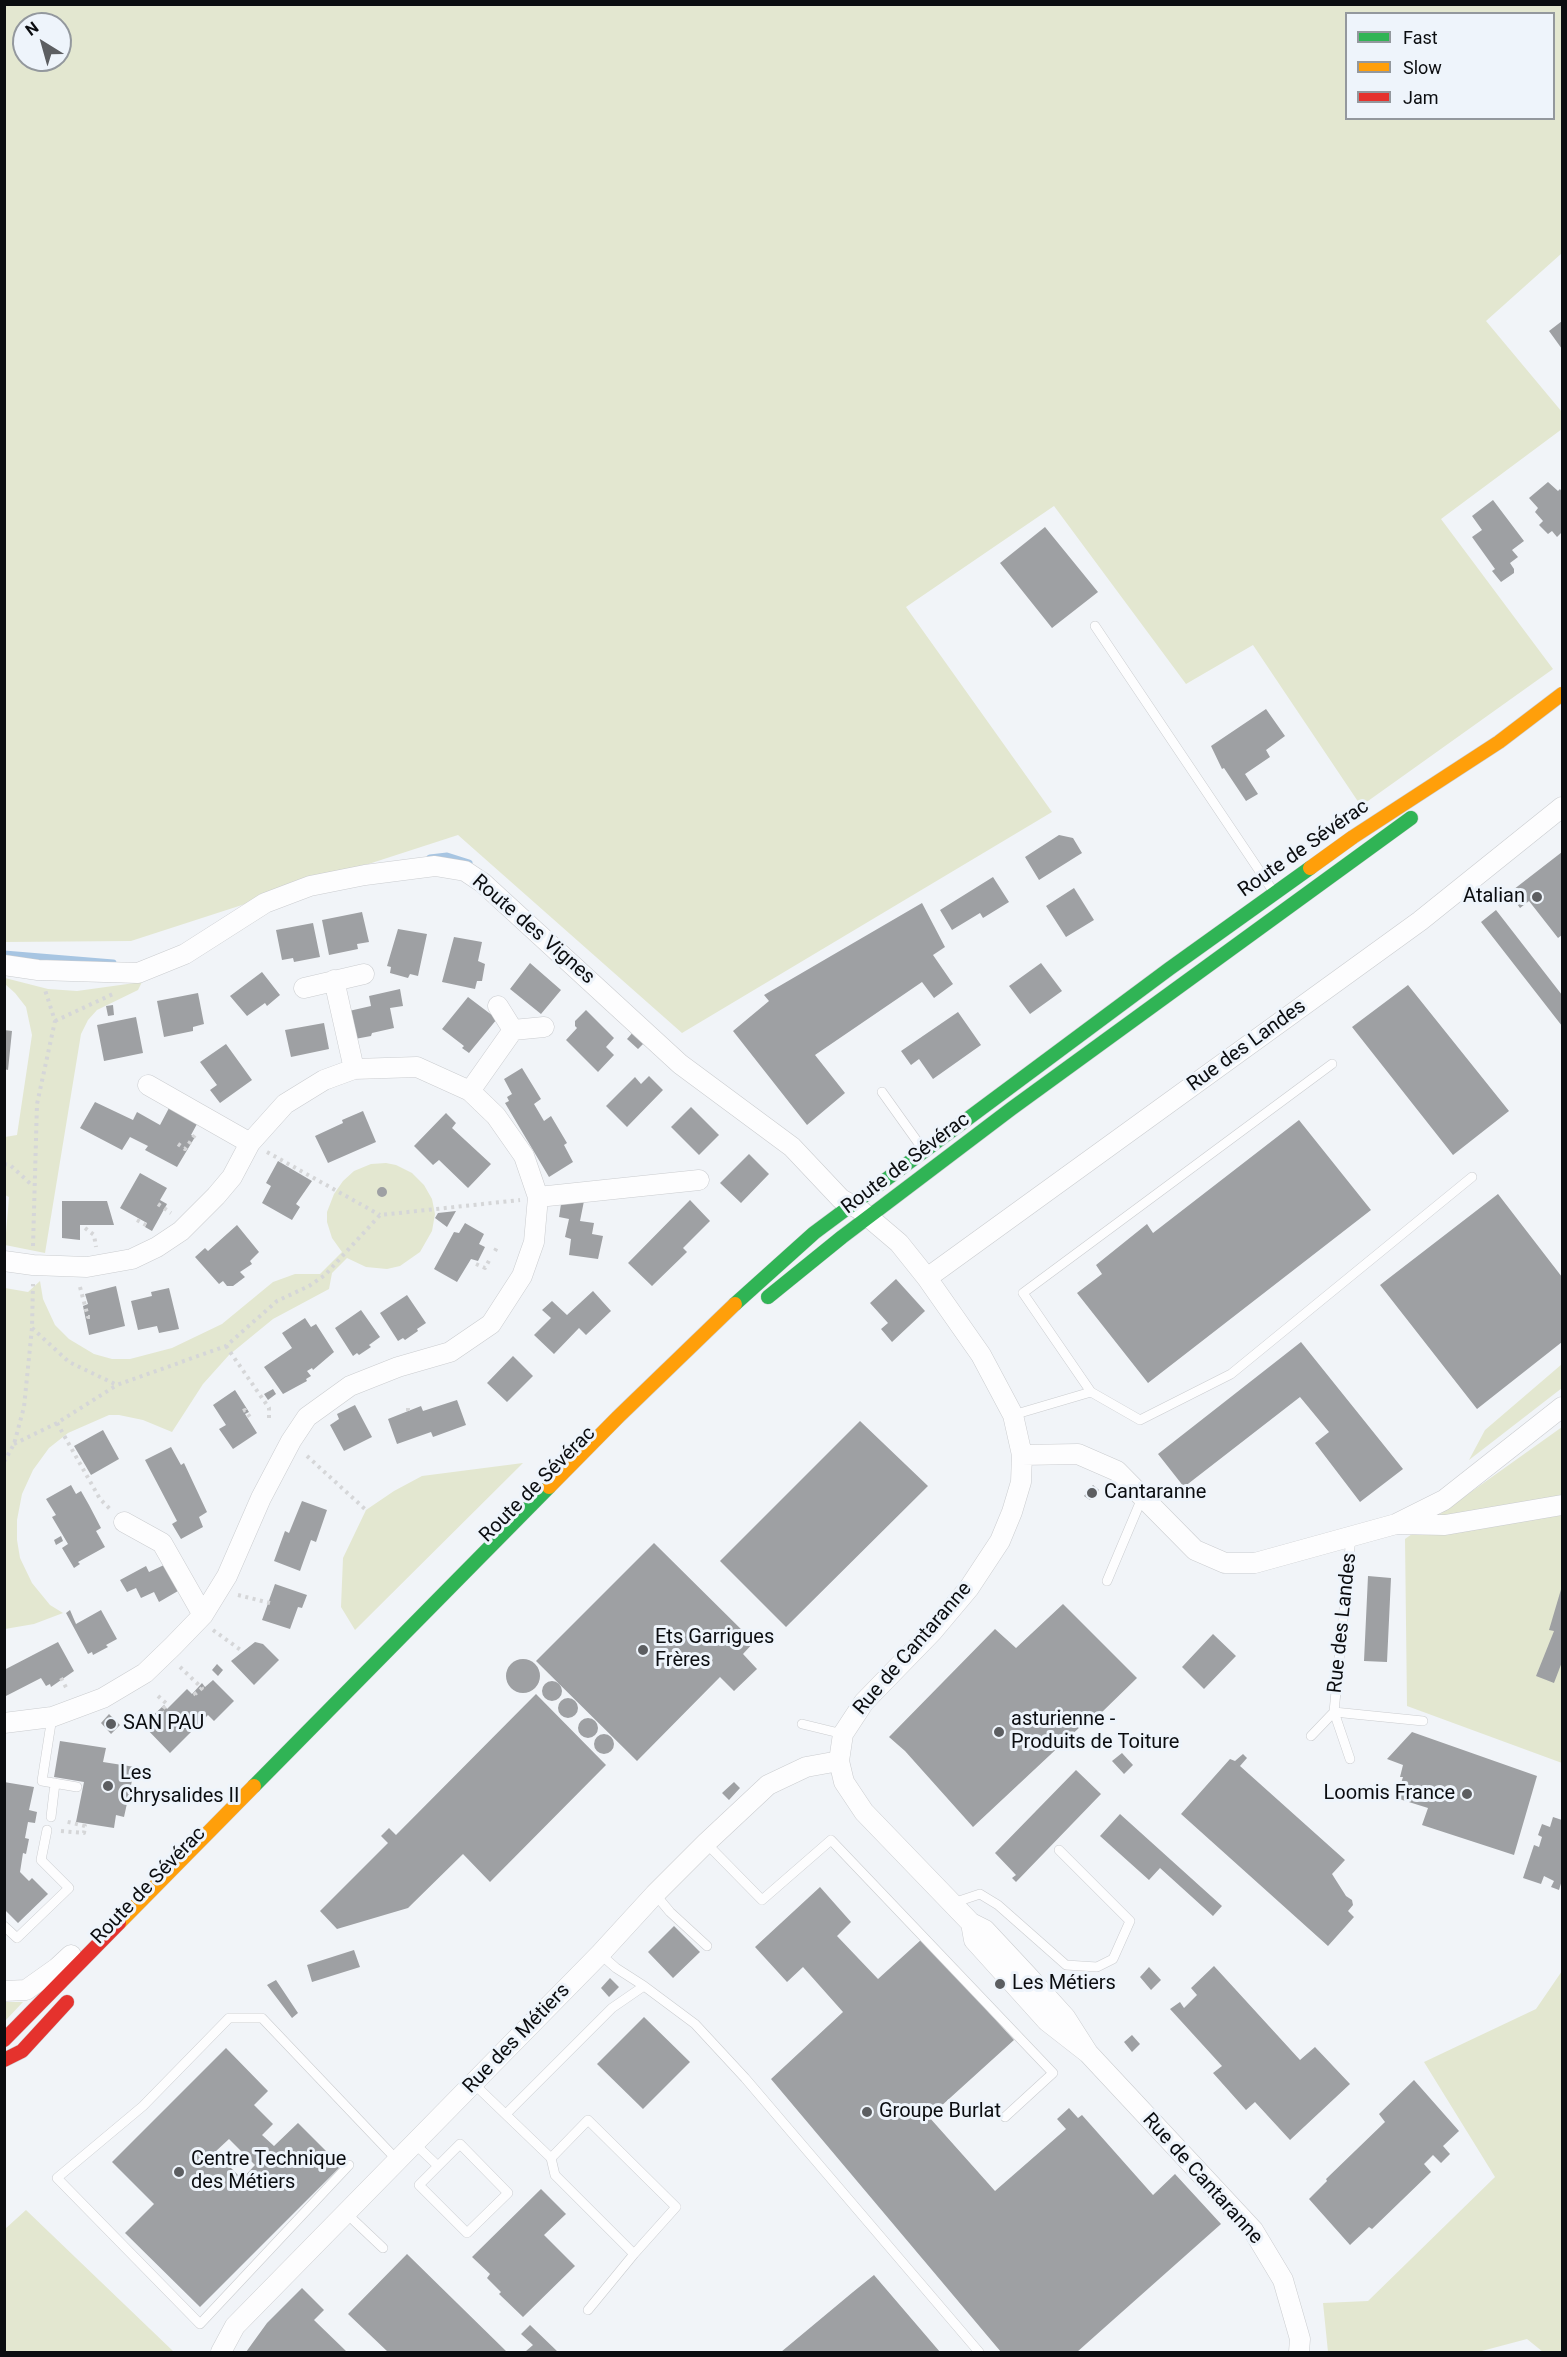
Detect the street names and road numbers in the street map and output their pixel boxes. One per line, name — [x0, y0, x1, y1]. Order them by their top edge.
street label: Route de Sévérac — [1234, 795, 1374, 903]
street label: Route des Vignes — [467, 870, 599, 990]
street label: Rue des Landes — [1183, 995, 1311, 1097]
street label: Route de Sévérac — [837, 1108, 975, 1220]
street label: Route de Sévérac — [475, 1422, 601, 1548]
street label: Rue des Landes — [1324, 1552, 1362, 1694]
street label: Rue de Cantaranne — [849, 1578, 977, 1720]
street label: Route de Sévérac — [87, 1822, 211, 1950]
street label: Rue des Métiers — [459, 1979, 575, 2099]
street label: Rue de Cantaranne — [1137, 2109, 1267, 2249]

